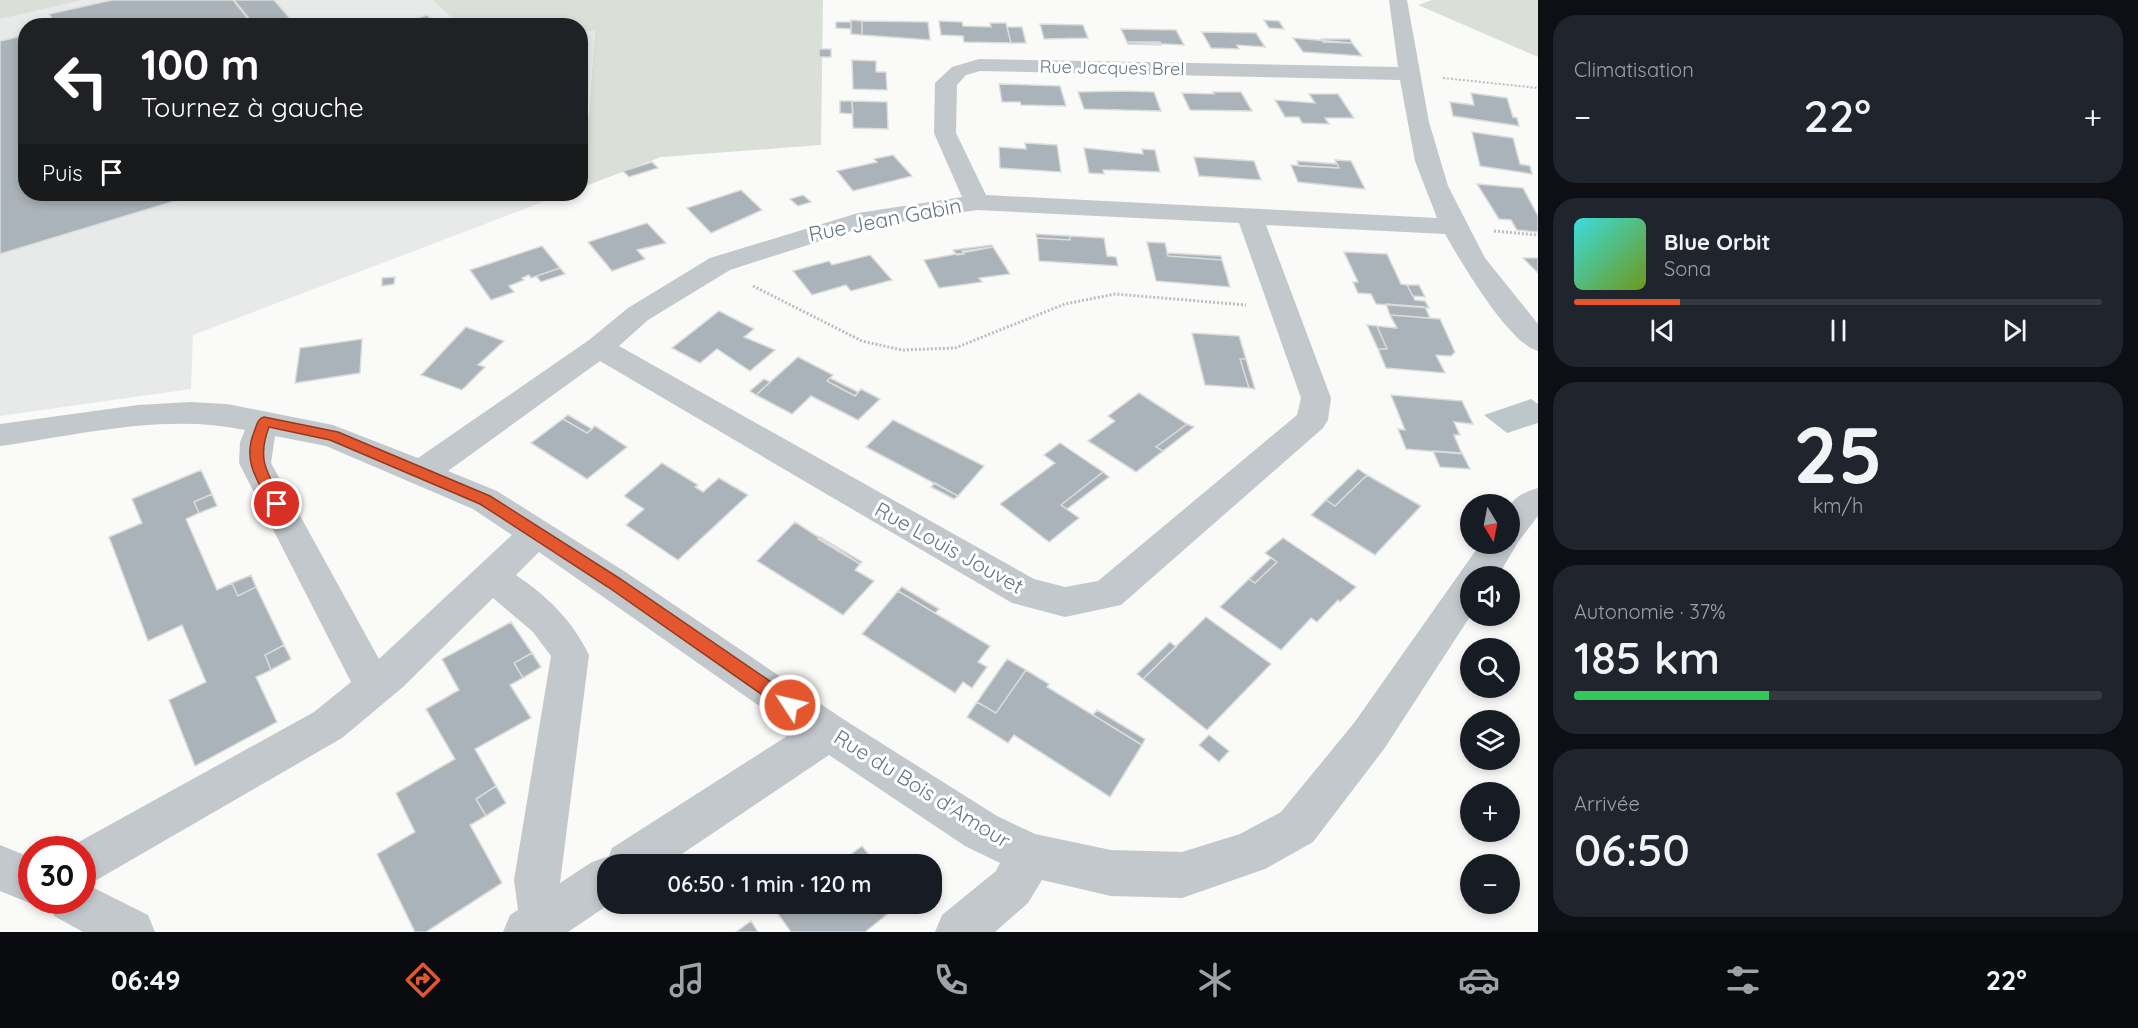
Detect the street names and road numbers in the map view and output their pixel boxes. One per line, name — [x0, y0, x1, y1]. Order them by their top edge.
street label: Rue Jacques Brel — [1039, 55, 1185, 80]
street label: Rue Jean Gabin — [806, 191, 963, 247]
street label: Rue Louis Jouvet — [871, 496, 1028, 599]
street label: Rue du Bois d'Amour — [830, 723, 1015, 853]

